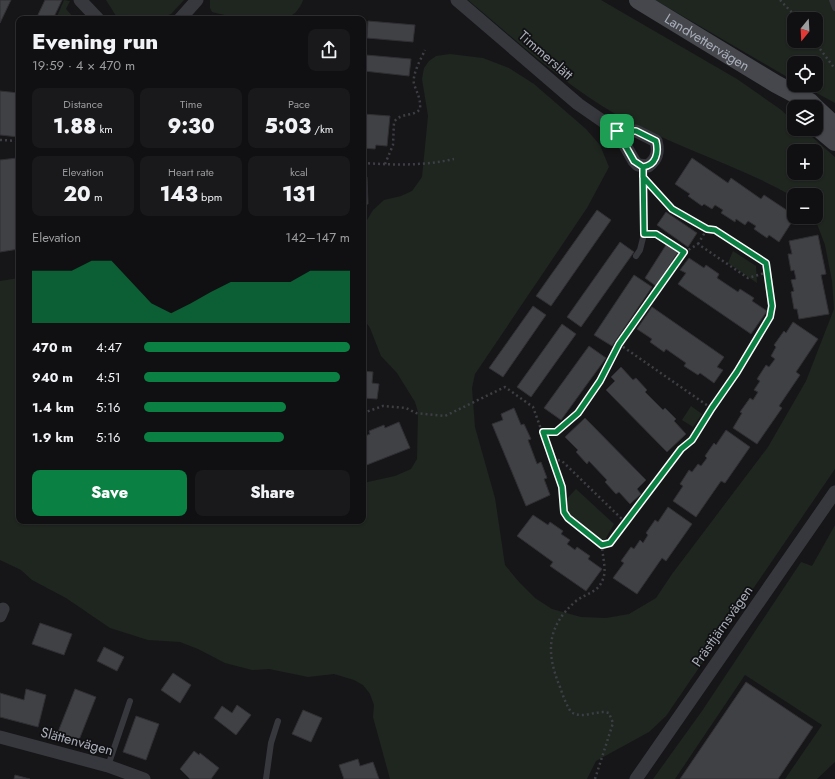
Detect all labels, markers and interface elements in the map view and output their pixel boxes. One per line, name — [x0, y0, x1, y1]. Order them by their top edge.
street label: Landvettervägen — [661, 9, 754, 76]
north arrow — [787, 12, 823, 48]
map controls — [787, 12, 823, 224]
text: Evening run — [32, 25, 158, 57]
street label: Timmerslätt — [514, 26, 578, 85]
button: share — [308, 29, 350, 71]
text: 19:59 · 4 × 470 m — [32, 56, 135, 75]
button: locate — [787, 56, 823, 92]
text: Distance — [63, 96, 103, 112]
text: Time — [180, 96, 202, 112]
text: Pace — [288, 96, 310, 112]
button: layers — [787, 100, 823, 136]
text: 1.88 — [53, 112, 96, 141]
text: 9:30 — [168, 112, 215, 141]
text: 5:03 — [265, 112, 311, 141]
pin — [600, 114, 634, 148]
icon: arrive — [606, 120, 628, 142]
text: km — [96, 121, 113, 137]
text: /km — [311, 121, 333, 137]
button: + — [787, 144, 823, 180]
text: Elevation — [62, 164, 104, 180]
text: Heart rate — [168, 164, 214, 180]
text: kcal — [290, 164, 308, 180]
text: 20 — [63, 180, 91, 209]
text: 143 — [160, 180, 198, 209]
text: 131 — [282, 180, 316, 209]
button: − — [787, 188, 823, 224]
text: m — [91, 189, 103, 205]
text: bpm — [198, 189, 222, 205]
text: Elevation — [32, 228, 81, 247]
text: 142–147 m — [285, 228, 350, 247]
text: 470 m — [32, 338, 72, 357]
text: 4:47 — [96, 338, 122, 357]
text: 940 m — [32, 368, 73, 387]
text: 4:51 — [96, 368, 121, 387]
text: 1.4 km — [32, 398, 74, 417]
text: 5:16 — [96, 398, 121, 417]
text: 1.9 km — [32, 428, 74, 447]
text: 5:16 — [96, 428, 121, 447]
button: Save — [32, 470, 187, 516]
button: Share — [195, 470, 350, 516]
street label: Prästtjärnsvägen — [687, 581, 757, 671]
street label: Slättenvägen — [38, 722, 116, 760]

